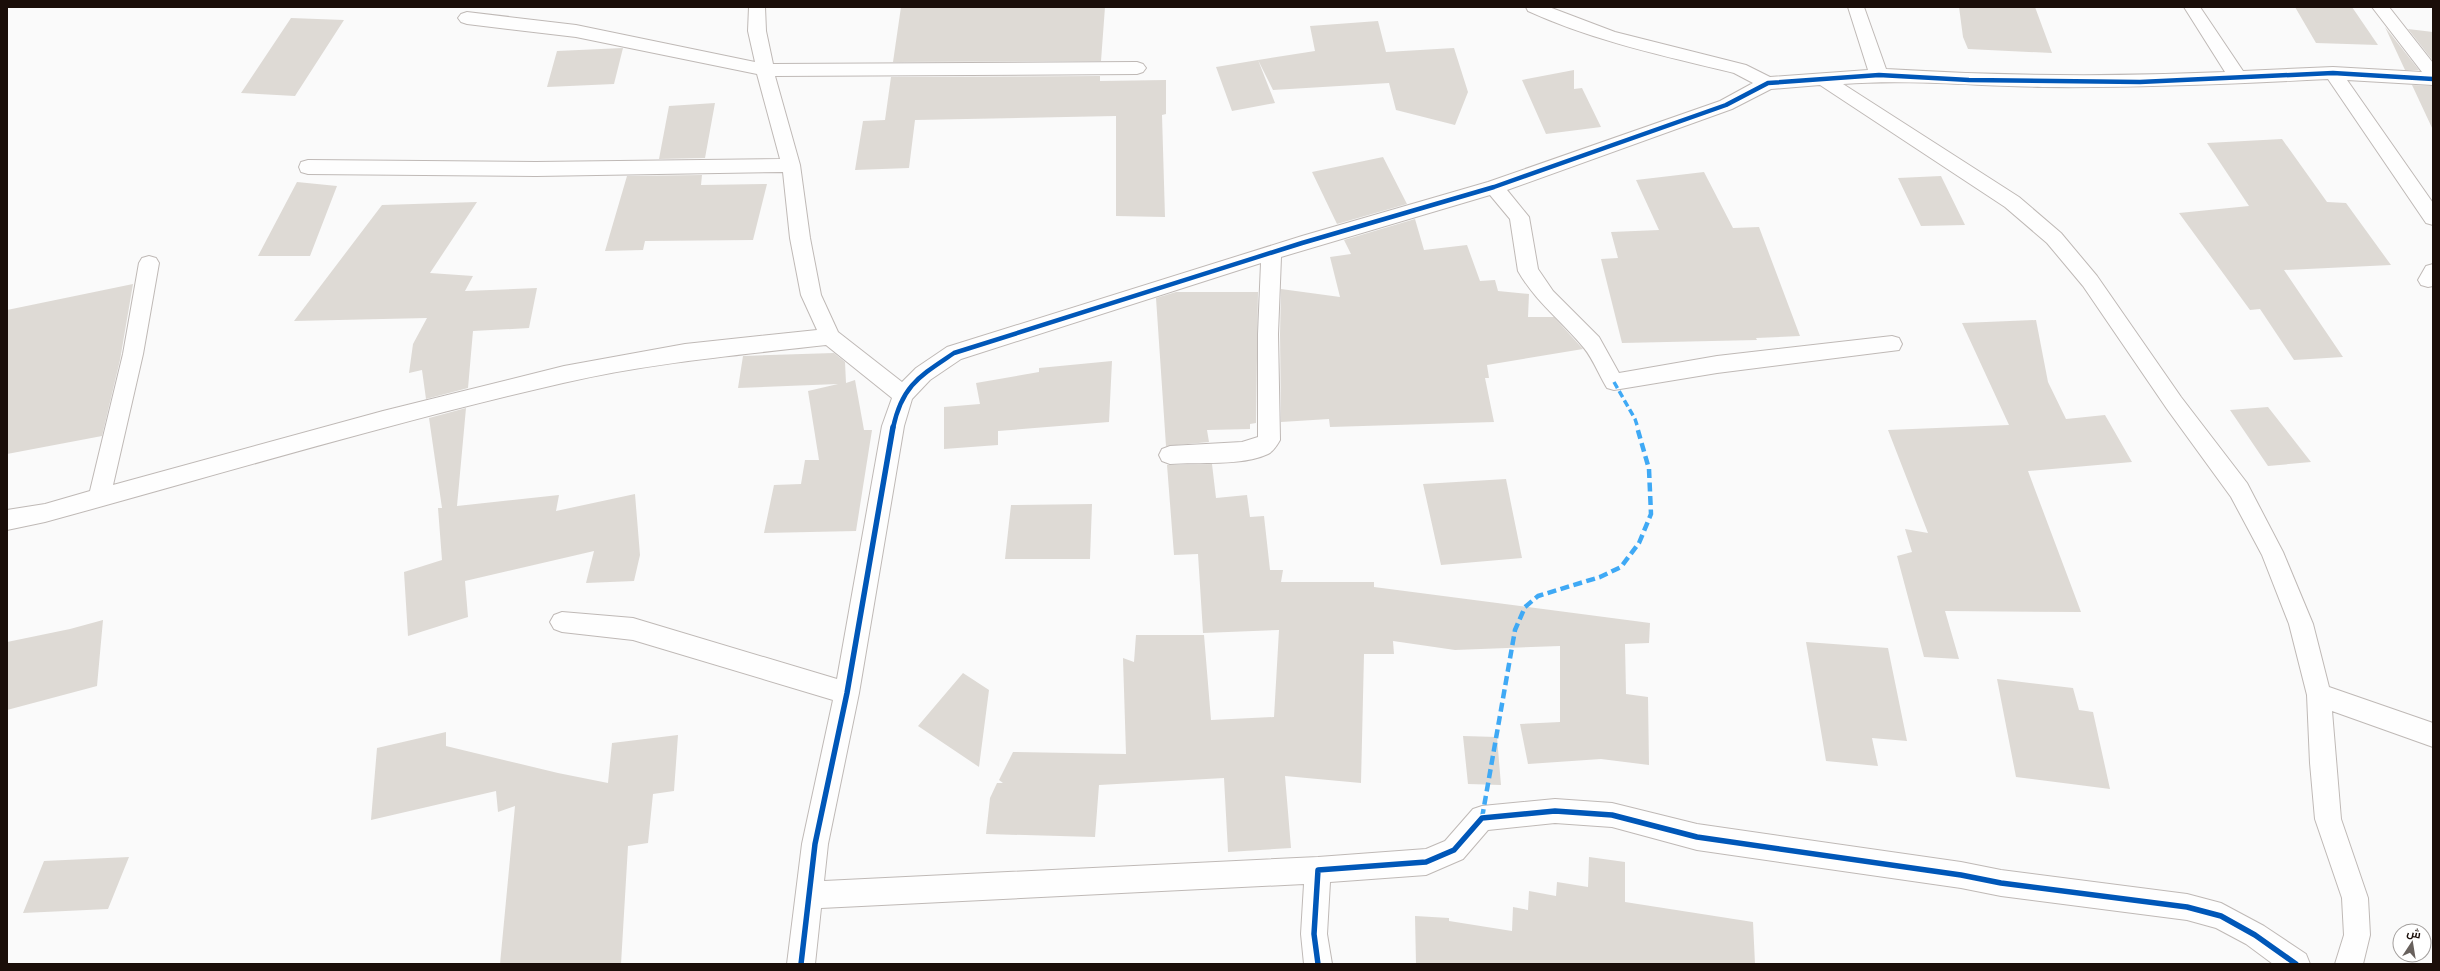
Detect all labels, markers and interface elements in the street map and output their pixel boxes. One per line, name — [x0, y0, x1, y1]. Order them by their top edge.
north arrow — [2392, 923, 2432, 963]
text: ش — [2406, 926, 2422, 942]

